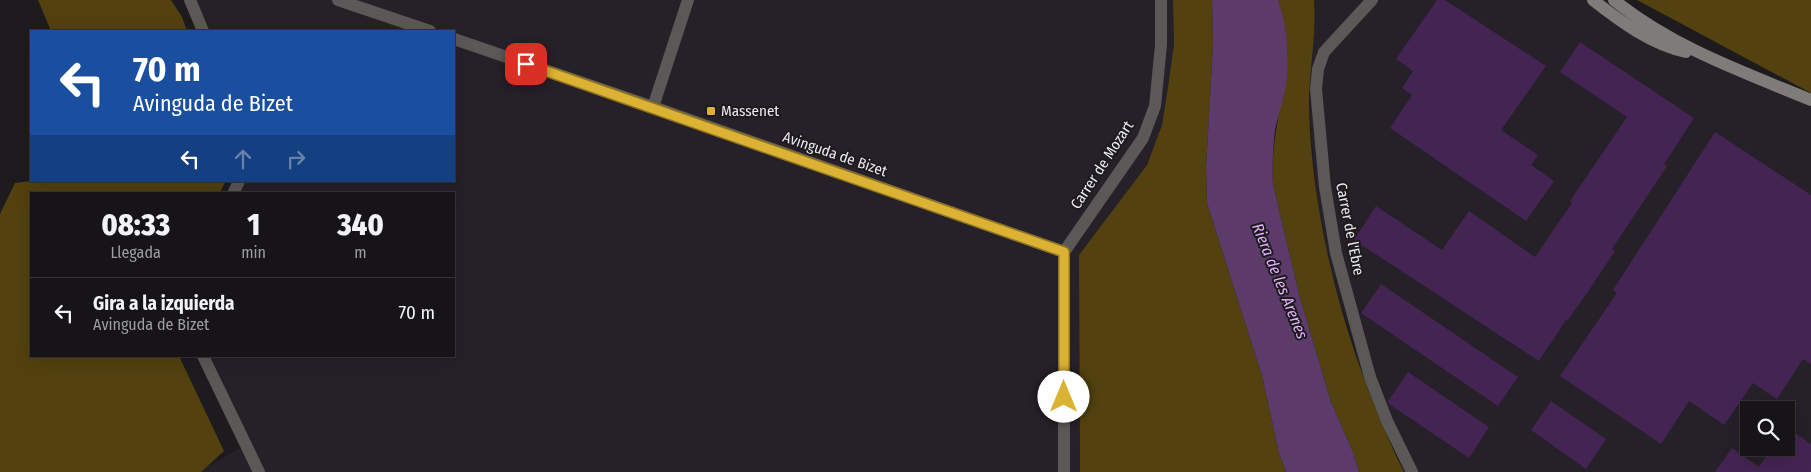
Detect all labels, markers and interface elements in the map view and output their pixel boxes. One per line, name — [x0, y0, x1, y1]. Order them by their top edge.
pin — [505, 43, 547, 85]
text: 70 m — [133, 48, 201, 90]
icon: left — [50, 50, 115, 115]
icon: arrive — [512, 50, 540, 78]
text: Avinguda de Bizet — [133, 90, 293, 117]
place label: Massenet — [721, 102, 779, 120]
marker: Massenet — [705, 105, 717, 117]
street label: Carrer de Mozart — [1067, 117, 1137, 213]
street label: Avinguda de Bizet — [781, 128, 890, 180]
icon: left — [176, 145, 204, 173]
icon: ahead — [229, 145, 257, 173]
icon: right — [282, 145, 310, 173]
street label: Carrer de l'Ebre — [1332, 181, 1368, 277]
text: 08:33 — [101, 207, 170, 243]
text: 1 — [247, 207, 260, 243]
text: 340 — [337, 207, 384, 243]
water label: Riera de les Arenes — [1248, 220, 1312, 342]
text: Llegada — [110, 243, 161, 262]
text: min — [241, 243, 266, 262]
text: m — [354, 243, 367, 262]
text: Gira a la izquierda — [93, 292, 235, 315]
icon: left — [50, 299, 78, 327]
text: 70 m — [399, 301, 435, 324]
text: Avinguda de Bizet — [93, 315, 209, 334]
position arrow — [1037, 370, 1089, 422]
map controls — [1740, 401, 1795, 456]
button: search — [1740, 401, 1795, 456]

